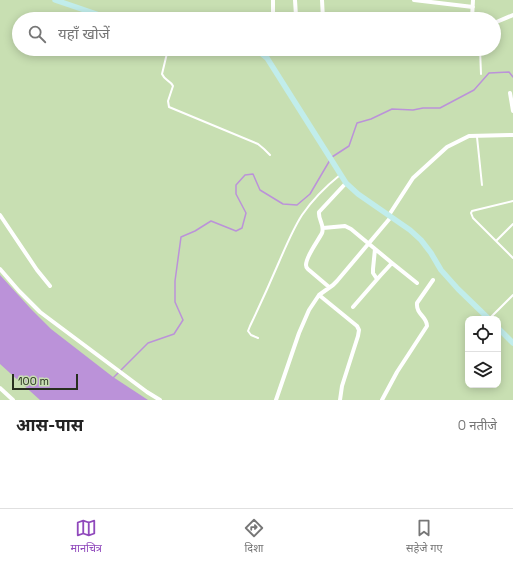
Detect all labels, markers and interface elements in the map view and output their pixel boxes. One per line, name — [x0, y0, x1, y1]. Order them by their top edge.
search box — [12, 12, 501, 56]
icon: search — [26, 23, 48, 45]
text: यहाँ खोजें — [58, 24, 110, 43]
map controls — [465, 316, 501, 388]
button: locate — [465, 316, 501, 352]
button: layers — [465, 352, 501, 388]
scale bar — [12, 372, 78, 391]
text: 100 m — [18, 374, 49, 388]
text: आस-पास — [16, 414, 83, 436]
text: 0 नतीजे — [458, 417, 497, 434]
tab: मानचित्र — [71, 517, 102, 556]
tab: दिशा — [243, 517, 265, 556]
tab: सहेजे गए — [406, 517, 443, 556]

